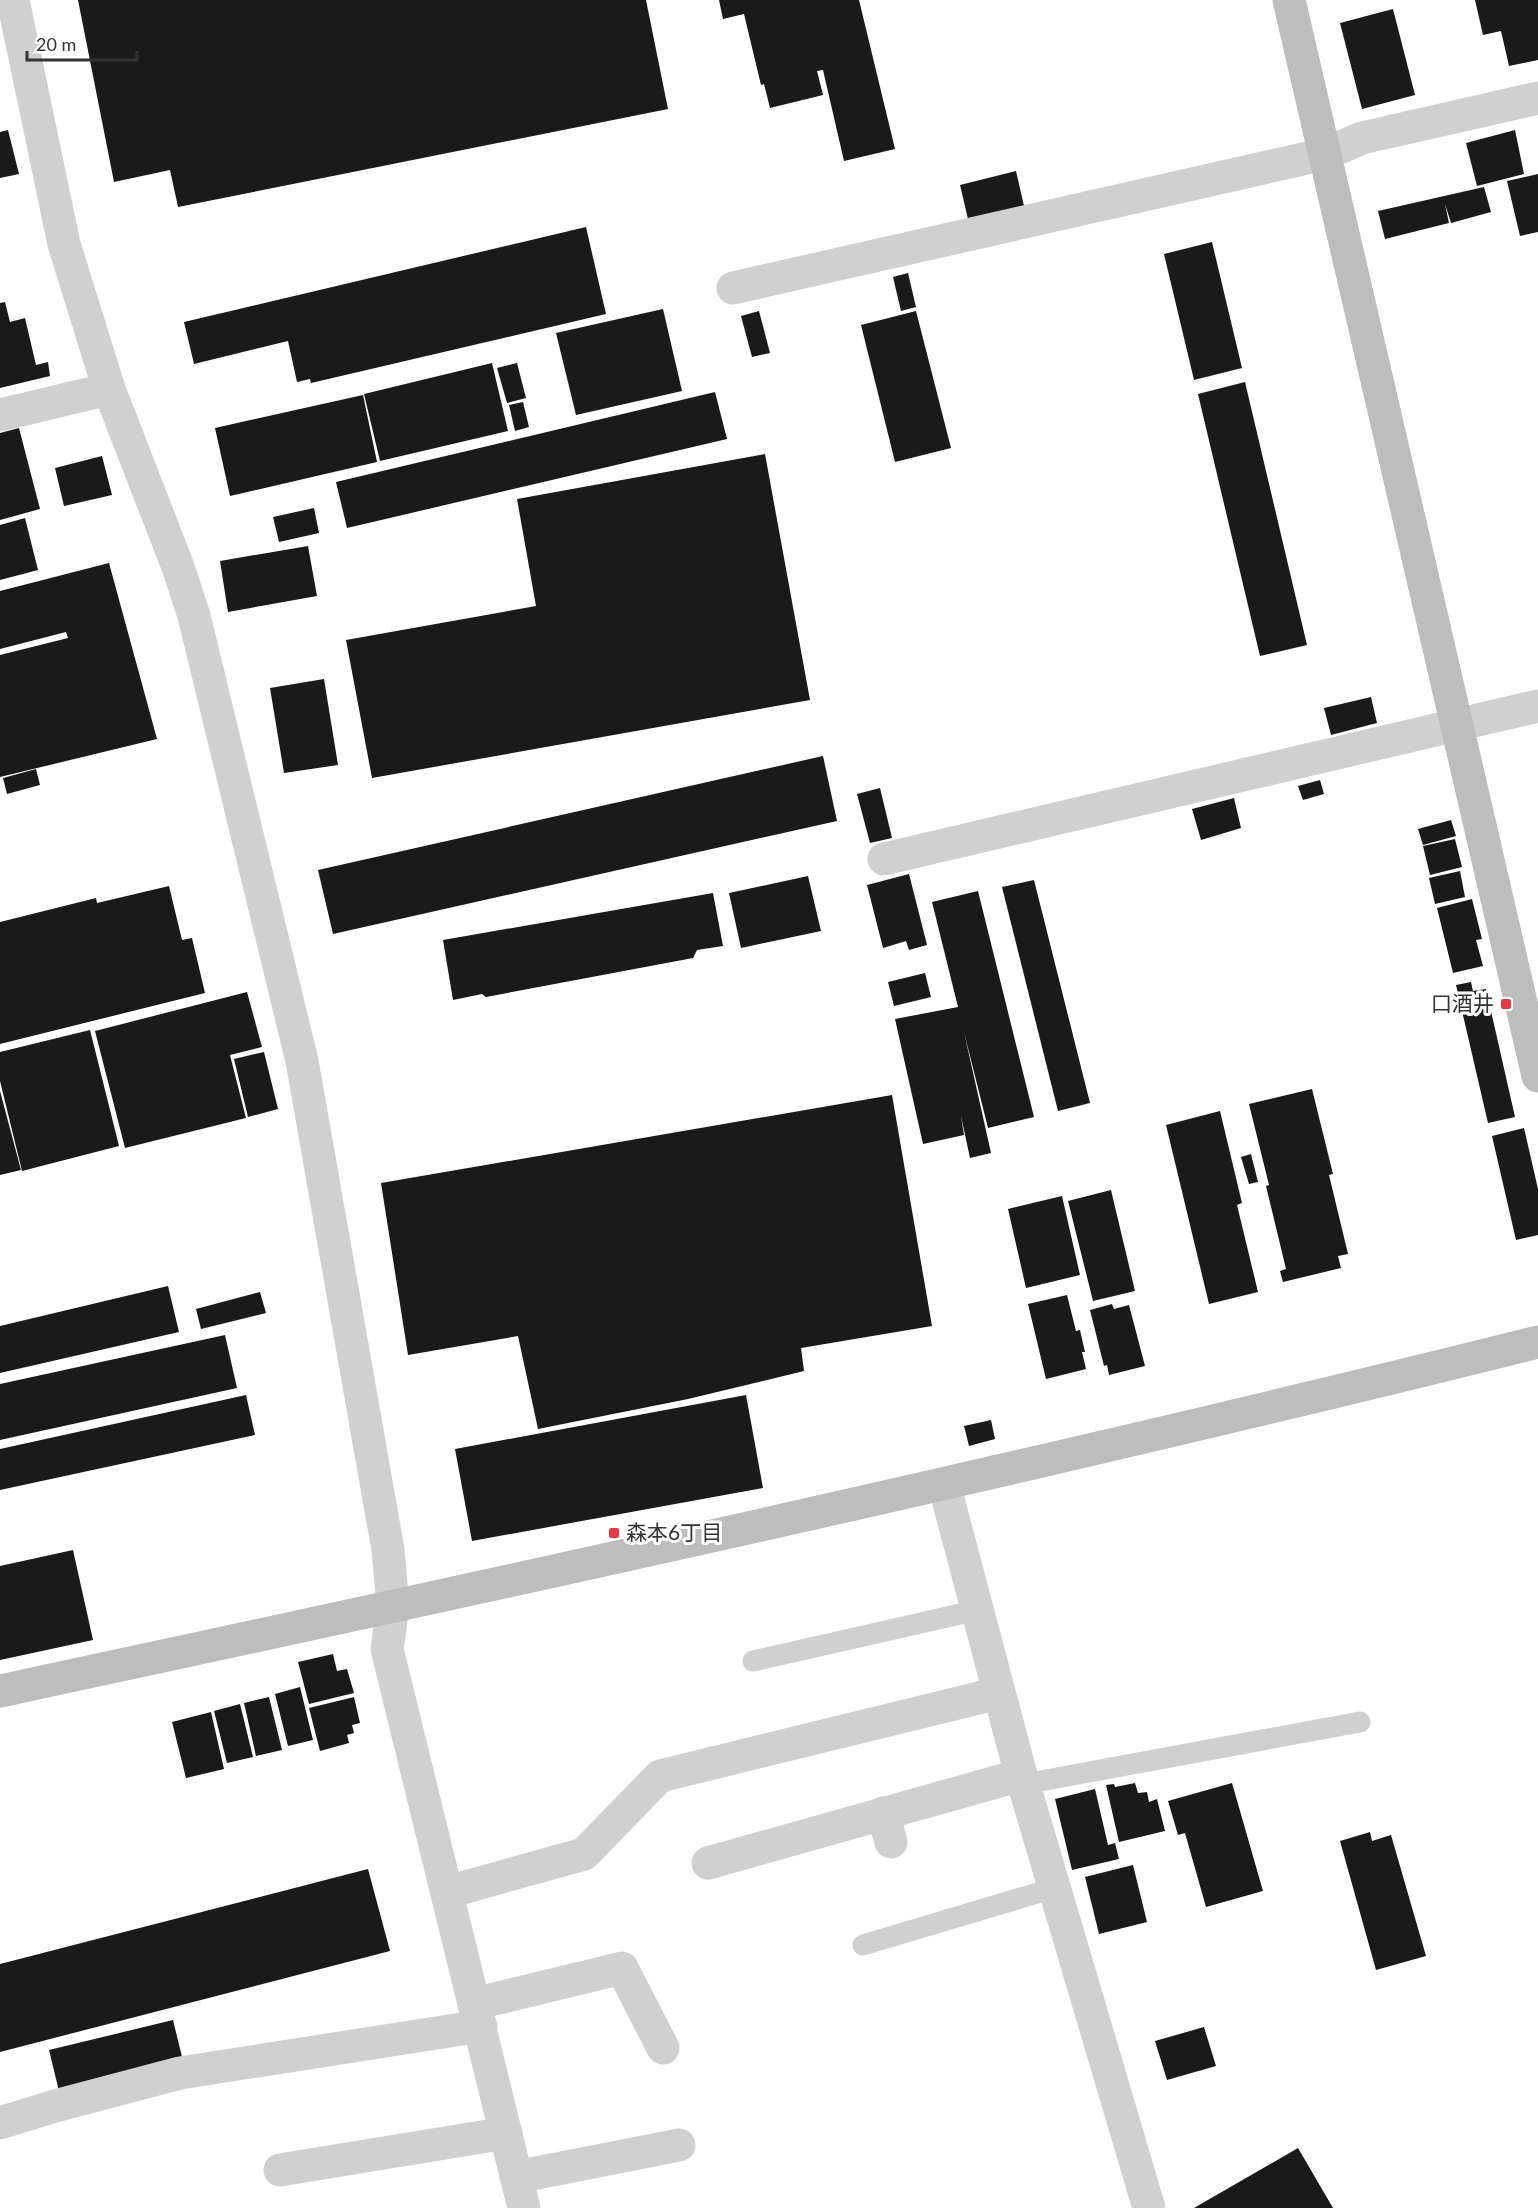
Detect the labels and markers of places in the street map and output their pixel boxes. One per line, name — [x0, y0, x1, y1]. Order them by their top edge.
place label: 口酒井 — [1431, 990, 1494, 1015]
marker: 口酒井 — [1499, 997, 1513, 1011]
place label: 森本6丁目 — [626, 1519, 722, 1544]
marker: 森本6丁目 — [607, 1526, 621, 1540]

